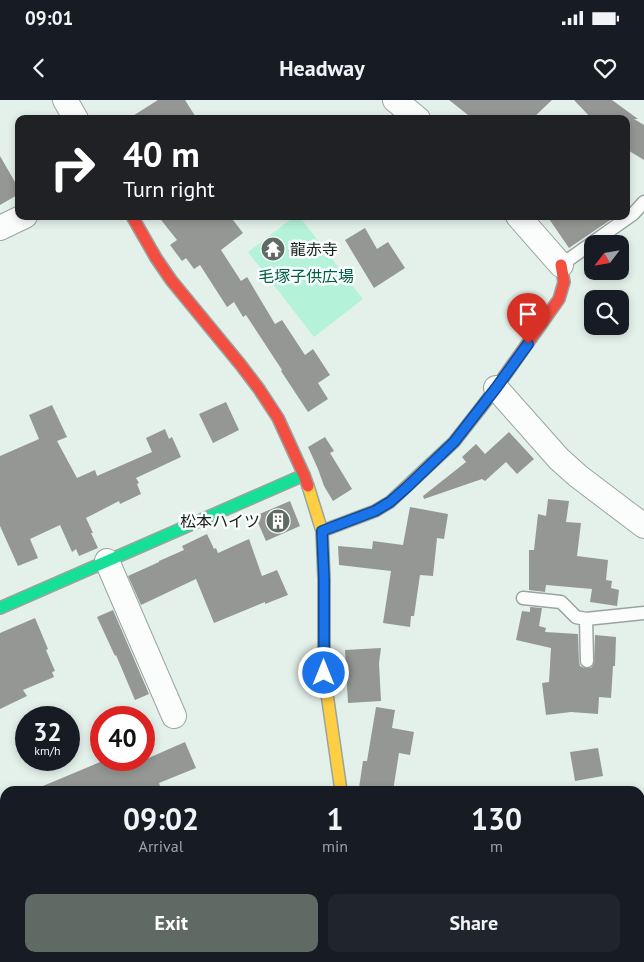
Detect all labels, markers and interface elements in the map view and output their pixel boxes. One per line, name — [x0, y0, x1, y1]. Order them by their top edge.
text: 09:01 — [25, 6, 73, 30]
icon: back — [25, 54, 53, 82]
text: Headway — [279, 54, 365, 82]
icon: heart — [591, 54, 619, 82]
text: 40 m — [123, 131, 200, 177]
icon: right — [40, 135, 105, 200]
text: Turn right — [123, 175, 215, 203]
north arrow — [584, 235, 629, 280]
map controls — [584, 235, 629, 335]
temple icon: 龍赤寺 — [260, 236, 286, 262]
place label: 龍赤寺 — [290, 239, 338, 259]
park label: 毛塚子供広場 — [258, 266, 354, 286]
button: search — [584, 290, 629, 335]
pin — [507, 293, 549, 344]
icon: arrive — [514, 300, 542, 328]
building icon: 松本ハイツ — [265, 508, 291, 534]
place label: 松本ハイツ — [180, 511, 260, 531]
position arrow — [297, 646, 349, 698]
speed limit sign: 40 — [90, 706, 155, 771]
text: 32 — [33, 716, 62, 748]
text: km/h — [34, 743, 61, 758]
text: 09:02 — [123, 799, 199, 838]
text: 1 — [327, 799, 344, 838]
text: 130 — [471, 799, 522, 838]
text: Arrival — [139, 836, 183, 856]
text: min — [322, 836, 348, 856]
text: m — [490, 836, 503, 856]
button: Exit — [25, 894, 318, 952]
button: Share — [328, 894, 620, 952]

